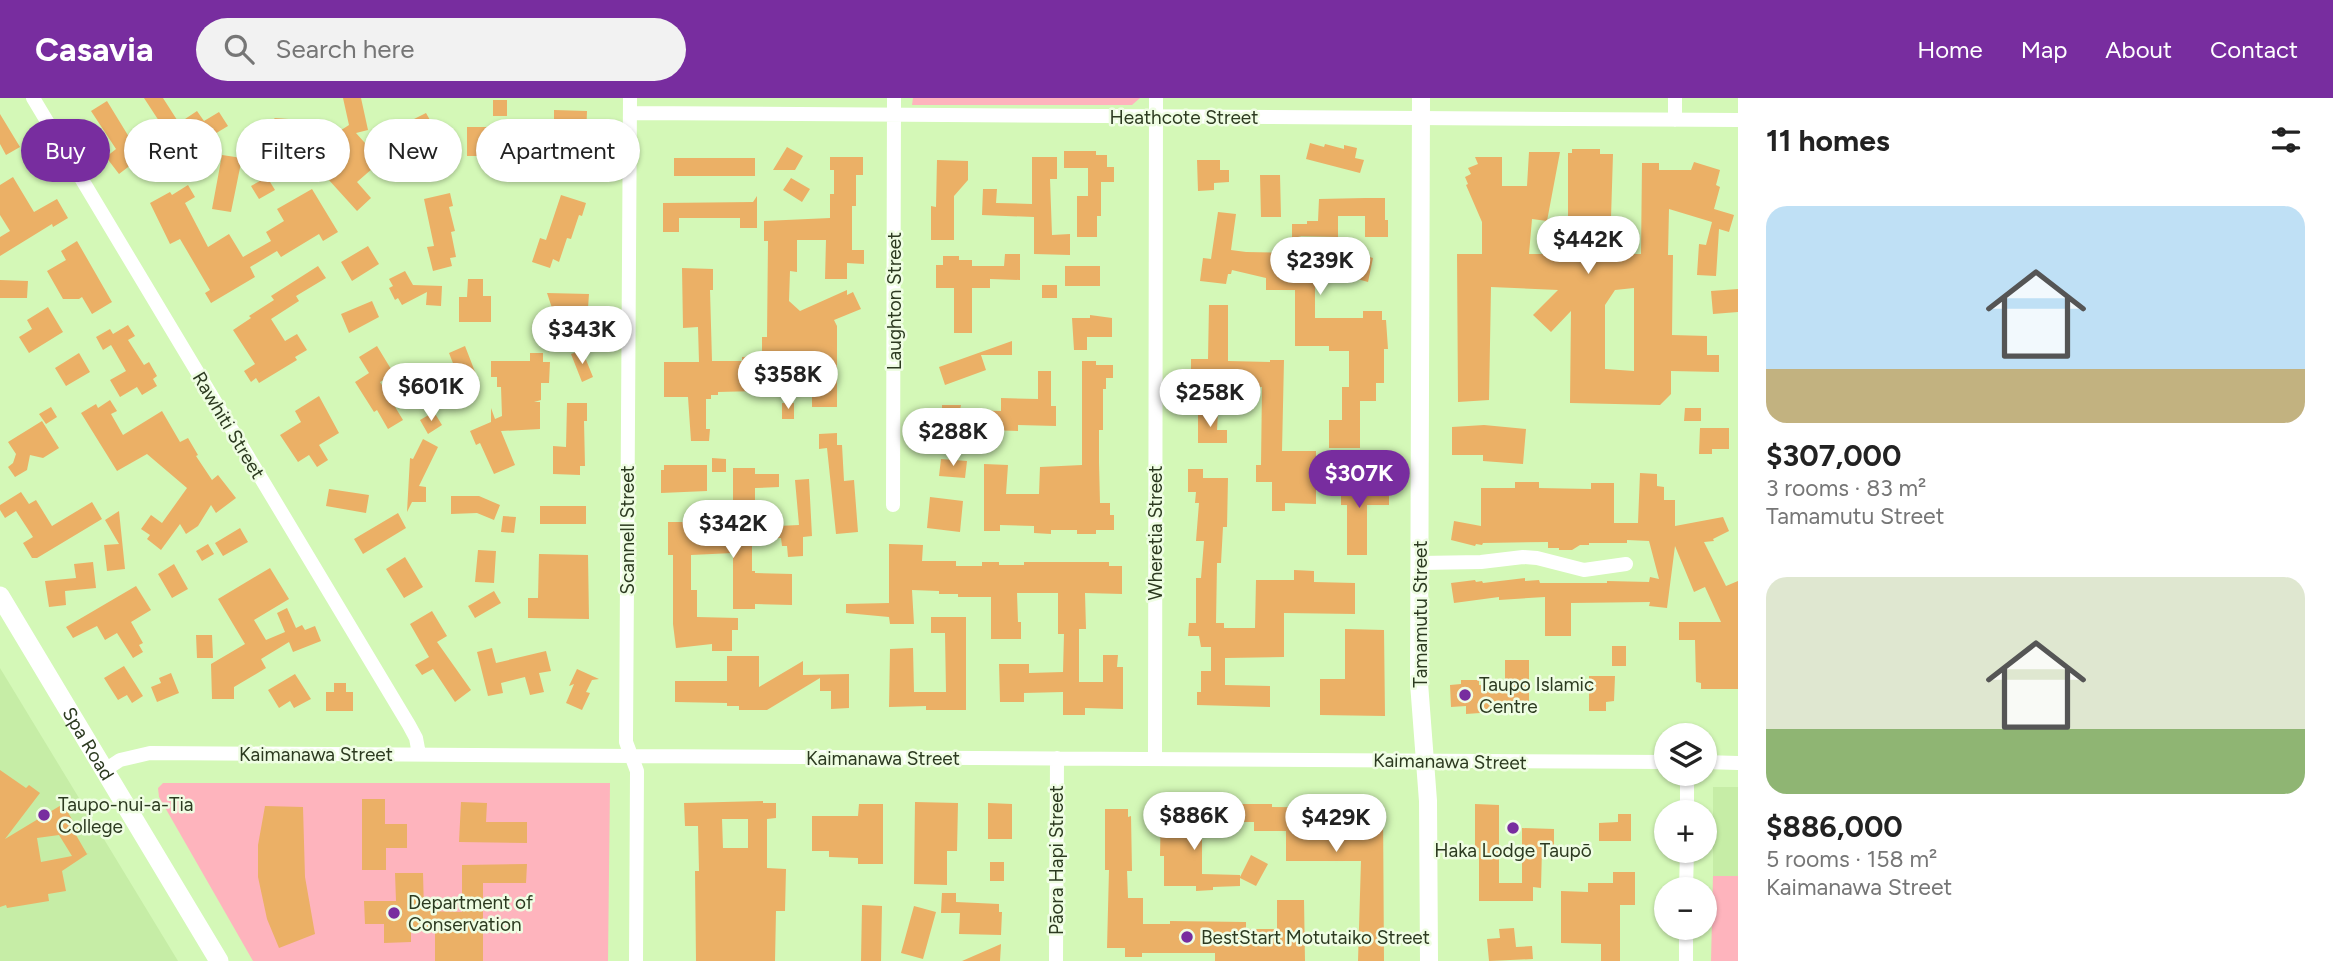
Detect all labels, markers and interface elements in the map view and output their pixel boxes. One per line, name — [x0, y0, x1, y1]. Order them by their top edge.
search box — [196, 18, 686, 81]
text: Casavia — [35, 30, 154, 69]
icon: search — [220, 30, 258, 68]
text: Search here — [276, 33, 415, 65]
text: Home — [1917, 35, 1983, 64]
text: Map — [2021, 35, 2067, 64]
text: About — [2105, 35, 2172, 64]
text: Contact — [2210, 35, 2298, 64]
street label: Heathcote Street — [1110, 106, 1258, 129]
chip: Buy — [21, 119, 110, 182]
chip: Rent — [124, 119, 222, 182]
chip: Filters — [236, 119, 350, 182]
chip: New — [364, 119, 462, 182]
chip: Apartment — [476, 119, 640, 182]
icon: filters — [2267, 121, 2305, 159]
text: 11 homes — [1766, 122, 1890, 159]
pin: $442K — [1539, 216, 1637, 276]
text: $442K — [1553, 225, 1623, 253]
street label: Laughton Street — [883, 232, 906, 370]
pin: $239K — [1271, 238, 1369, 297]
text: $239K — [1286, 246, 1354, 274]
icon: home — [1973, 251, 2099, 377]
pin: $343K — [533, 306, 631, 366]
text: $343K — [548, 315, 616, 343]
pin: $358K — [739, 352, 837, 411]
text: $358K — [754, 360, 822, 388]
pin: $601K — [382, 364, 480, 423]
street label: Rawhiti Street — [188, 368, 270, 483]
pin: $258K — [1161, 370, 1259, 429]
text: $601K — [398, 372, 464, 400]
text: $258K — [1176, 378, 1244, 406]
pin: $288K — [904, 408, 1002, 468]
text: $288K — [918, 417, 988, 445]
text: $307,000 — [1766, 437, 1901, 474]
pin: $307K — [1310, 450, 1408, 510]
text: $307K — [1325, 459, 1393, 487]
street label: Scannell Street — [616, 465, 639, 595]
street label: Wheretia Street — [1144, 465, 1167, 601]
text: 3 rooms · 83 m² — [1766, 474, 1926, 502]
pin: $342K — [684, 500, 782, 560]
text: Tamamutu Street — [1766, 502, 1944, 530]
text: $342K — [699, 509, 767, 537]
street label: Tamamutu Street — [1409, 540, 1432, 688]
icon: home — [1973, 622, 2099, 748]
place label: Taupo Islamic Centre — [1479, 673, 1594, 718]
marker: Taupo Islamic Centre — [1457, 687, 1473, 703]
street label: Spa Road — [57, 703, 119, 784]
map controls — [1654, 723, 1717, 940]
button: layers — [1654, 723, 1717, 786]
street label: Kaimanawa Street — [239, 743, 393, 766]
street label: Kaimanawa Street — [806, 747, 960, 770]
street label: Kaimanawa Street — [1373, 749, 1527, 774]
street label: Pāora Hapi Street — [1045, 785, 1068, 935]
pin: $886K — [1145, 792, 1243, 852]
place label: Taupo-nui-a-Tia College — [58, 793, 194, 838]
pin: $429K — [1287, 794, 1385, 854]
button: + — [1654, 800, 1717, 863]
text: $886K — [1159, 801, 1229, 829]
text: $429K — [1301, 803, 1371, 831]
marker: Taupo-nui-a-Tia College — [36, 807, 52, 823]
text: $886,000 — [1766, 808, 1903, 845]
marker: Haka Lodge Taupō — [1505, 820, 1521, 836]
place label: Haka Lodge Taupō — [1434, 839, 1592, 862]
text: 5 rooms · 158 m² — [1766, 845, 1937, 873]
text: Kaimanawa Street — [1766, 873, 1952, 901]
button: − — [1654, 877, 1717, 940]
place label: Department of Conservation — [408, 891, 533, 936]
marker: Department of Conservation — [386, 905, 402, 921]
place label: BestStart Motutaiko Street — [1201, 926, 1430, 949]
marker: BestStart Motutaiko Street — [1179, 929, 1195, 945]

